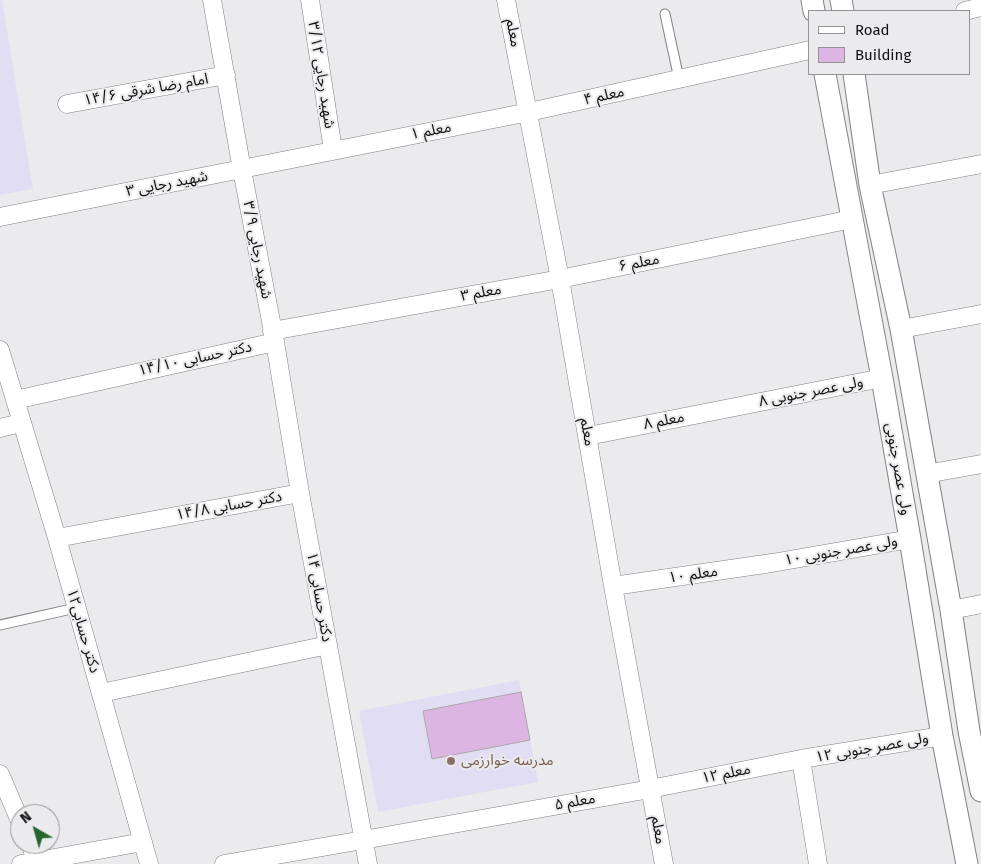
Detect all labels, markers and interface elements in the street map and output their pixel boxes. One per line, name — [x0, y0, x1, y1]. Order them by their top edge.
legend — [808, 10, 971, 75]
street label: معلم — [501, 17, 525, 49]
street label: شهید رجایی ۳/۱۲ — [304, 20, 338, 130]
text: Road — [855, 21, 890, 39]
text: Building — [855, 46, 911, 64]
street label: امام رضا شرقی ۱۴/۶ — [82, 70, 210, 110]
street label: معلم ۴ — [582, 83, 626, 109]
street label: معلم ۱ — [409, 118, 453, 144]
street label: شهید رجایی ۳ — [124, 167, 210, 201]
street label: شهید رجایی ۳/۹ — [239, 199, 275, 301]
street label: معلم ۶ — [617, 250, 661, 276]
street label: معلم ۳ — [459, 281, 503, 305]
street label: دکتر حسابی ۱۴/۱۰ — [136, 338, 254, 380]
street label: ولی عصر جنوبی ۸ — [757, 373, 865, 411]
street label: معلم ۸ — [642, 408, 686, 434]
street label: معلم — [576, 416, 598, 448]
street label: ولی عصر جنوبی — [881, 421, 915, 517]
street label: دکتر حسابی ۱۴/۸ — [175, 488, 283, 524]
street label: ولی عصر جنوبی ۱۰ — [783, 532, 899, 570]
street label: دکتر حسابی ۱۴ — [302, 551, 336, 643]
street label: معلم ۱۰ — [667, 563, 719, 587]
street label: دکتر حسابی۱۲ — [62, 587, 104, 675]
street label: ولی عصر جنوبی ۱۲ — [814, 729, 930, 767]
place label: مدرسه خوارزمی — [461, 752, 554, 770]
marker: مدرسه خوارزمی — [445, 755, 457, 767]
street label: معلم ۱۲ — [700, 760, 752, 788]
street label: معلم ۵ — [553, 790, 597, 814]
north arrow — [10, 804, 60, 854]
text: N — [17, 808, 35, 827]
street label: معلم — [647, 814, 669, 846]

